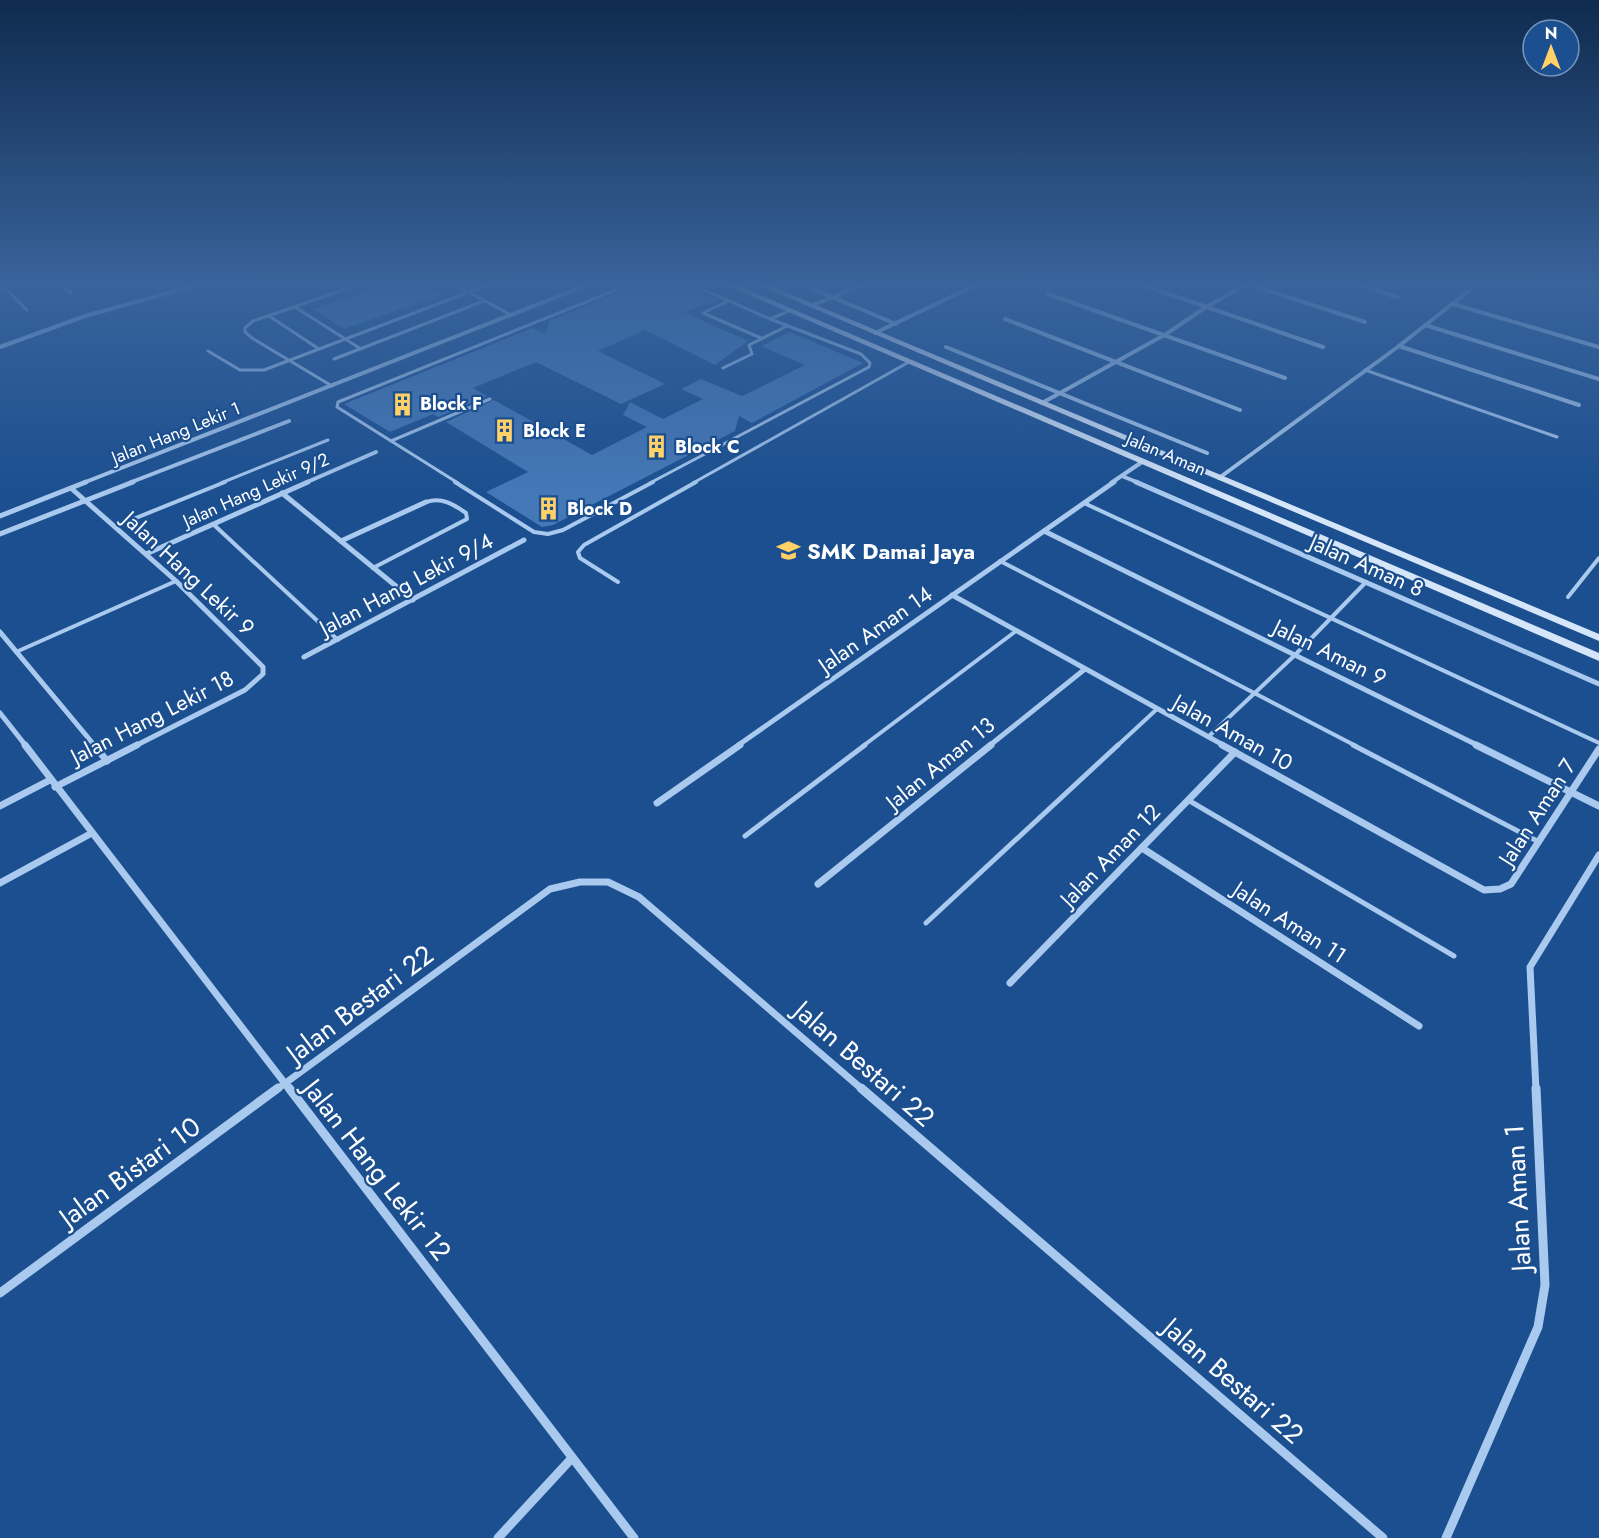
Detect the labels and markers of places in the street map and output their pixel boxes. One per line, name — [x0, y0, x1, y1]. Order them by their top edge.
building icon: Block F — [389, 391, 415, 417]
place label: Block F — [420, 391, 482, 417]
building icon: Block E — [492, 418, 518, 444]
place label: Block E — [523, 418, 586, 444]
building icon: Block C — [644, 434, 670, 460]
place label: Block C — [675, 434, 740, 460]
building icon: Block D — [536, 496, 562, 522]
place label: Block D — [567, 496, 632, 522]
place label: SMK Damai Jaya — [807, 535, 975, 567]
school or university icon: SMK Damai Jaya — [776, 538, 802, 564]

